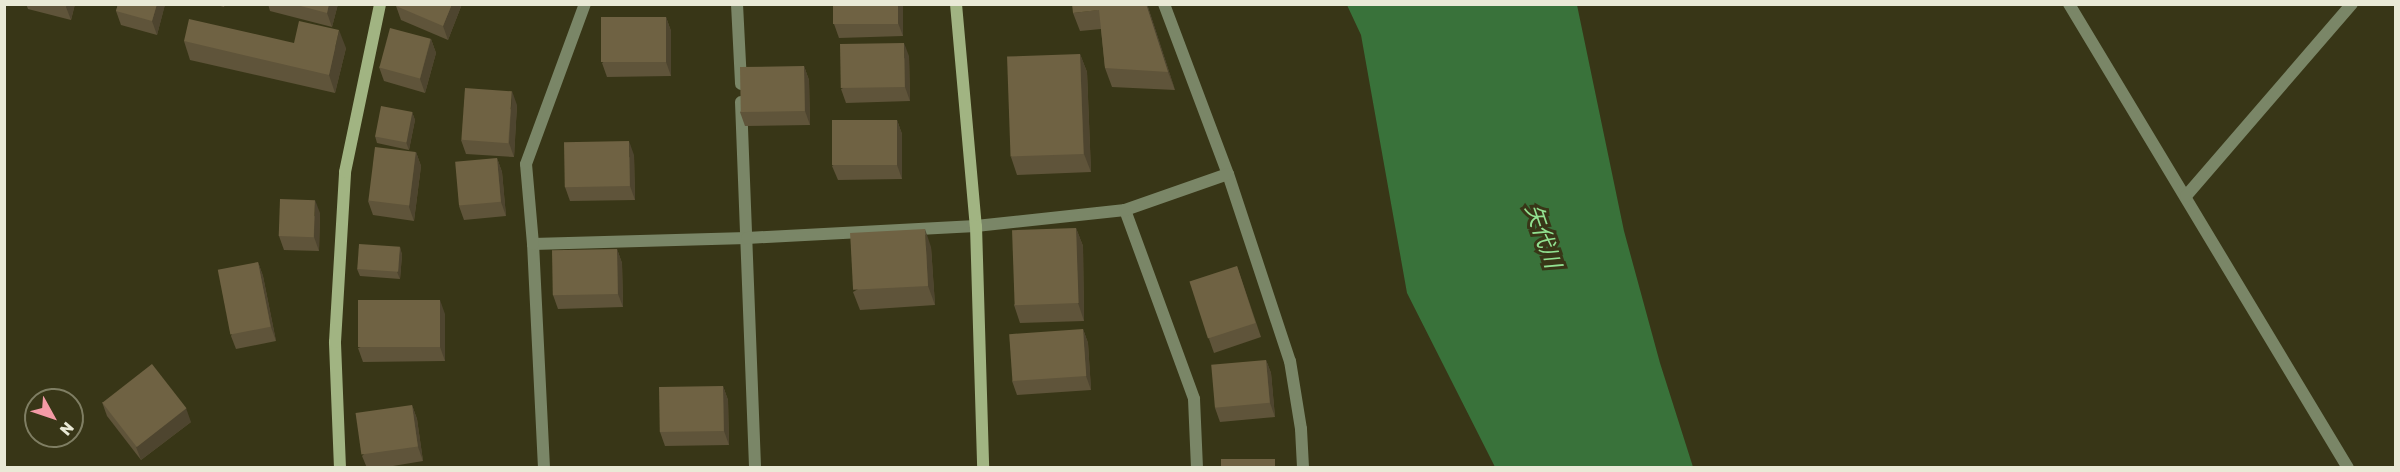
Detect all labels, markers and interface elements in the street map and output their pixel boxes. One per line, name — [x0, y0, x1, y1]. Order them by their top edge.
water label: 矢代川 — [1520, 201, 1566, 271]
north arrow — [24, 388, 84, 448]
text: N — [56, 418, 78, 439]

